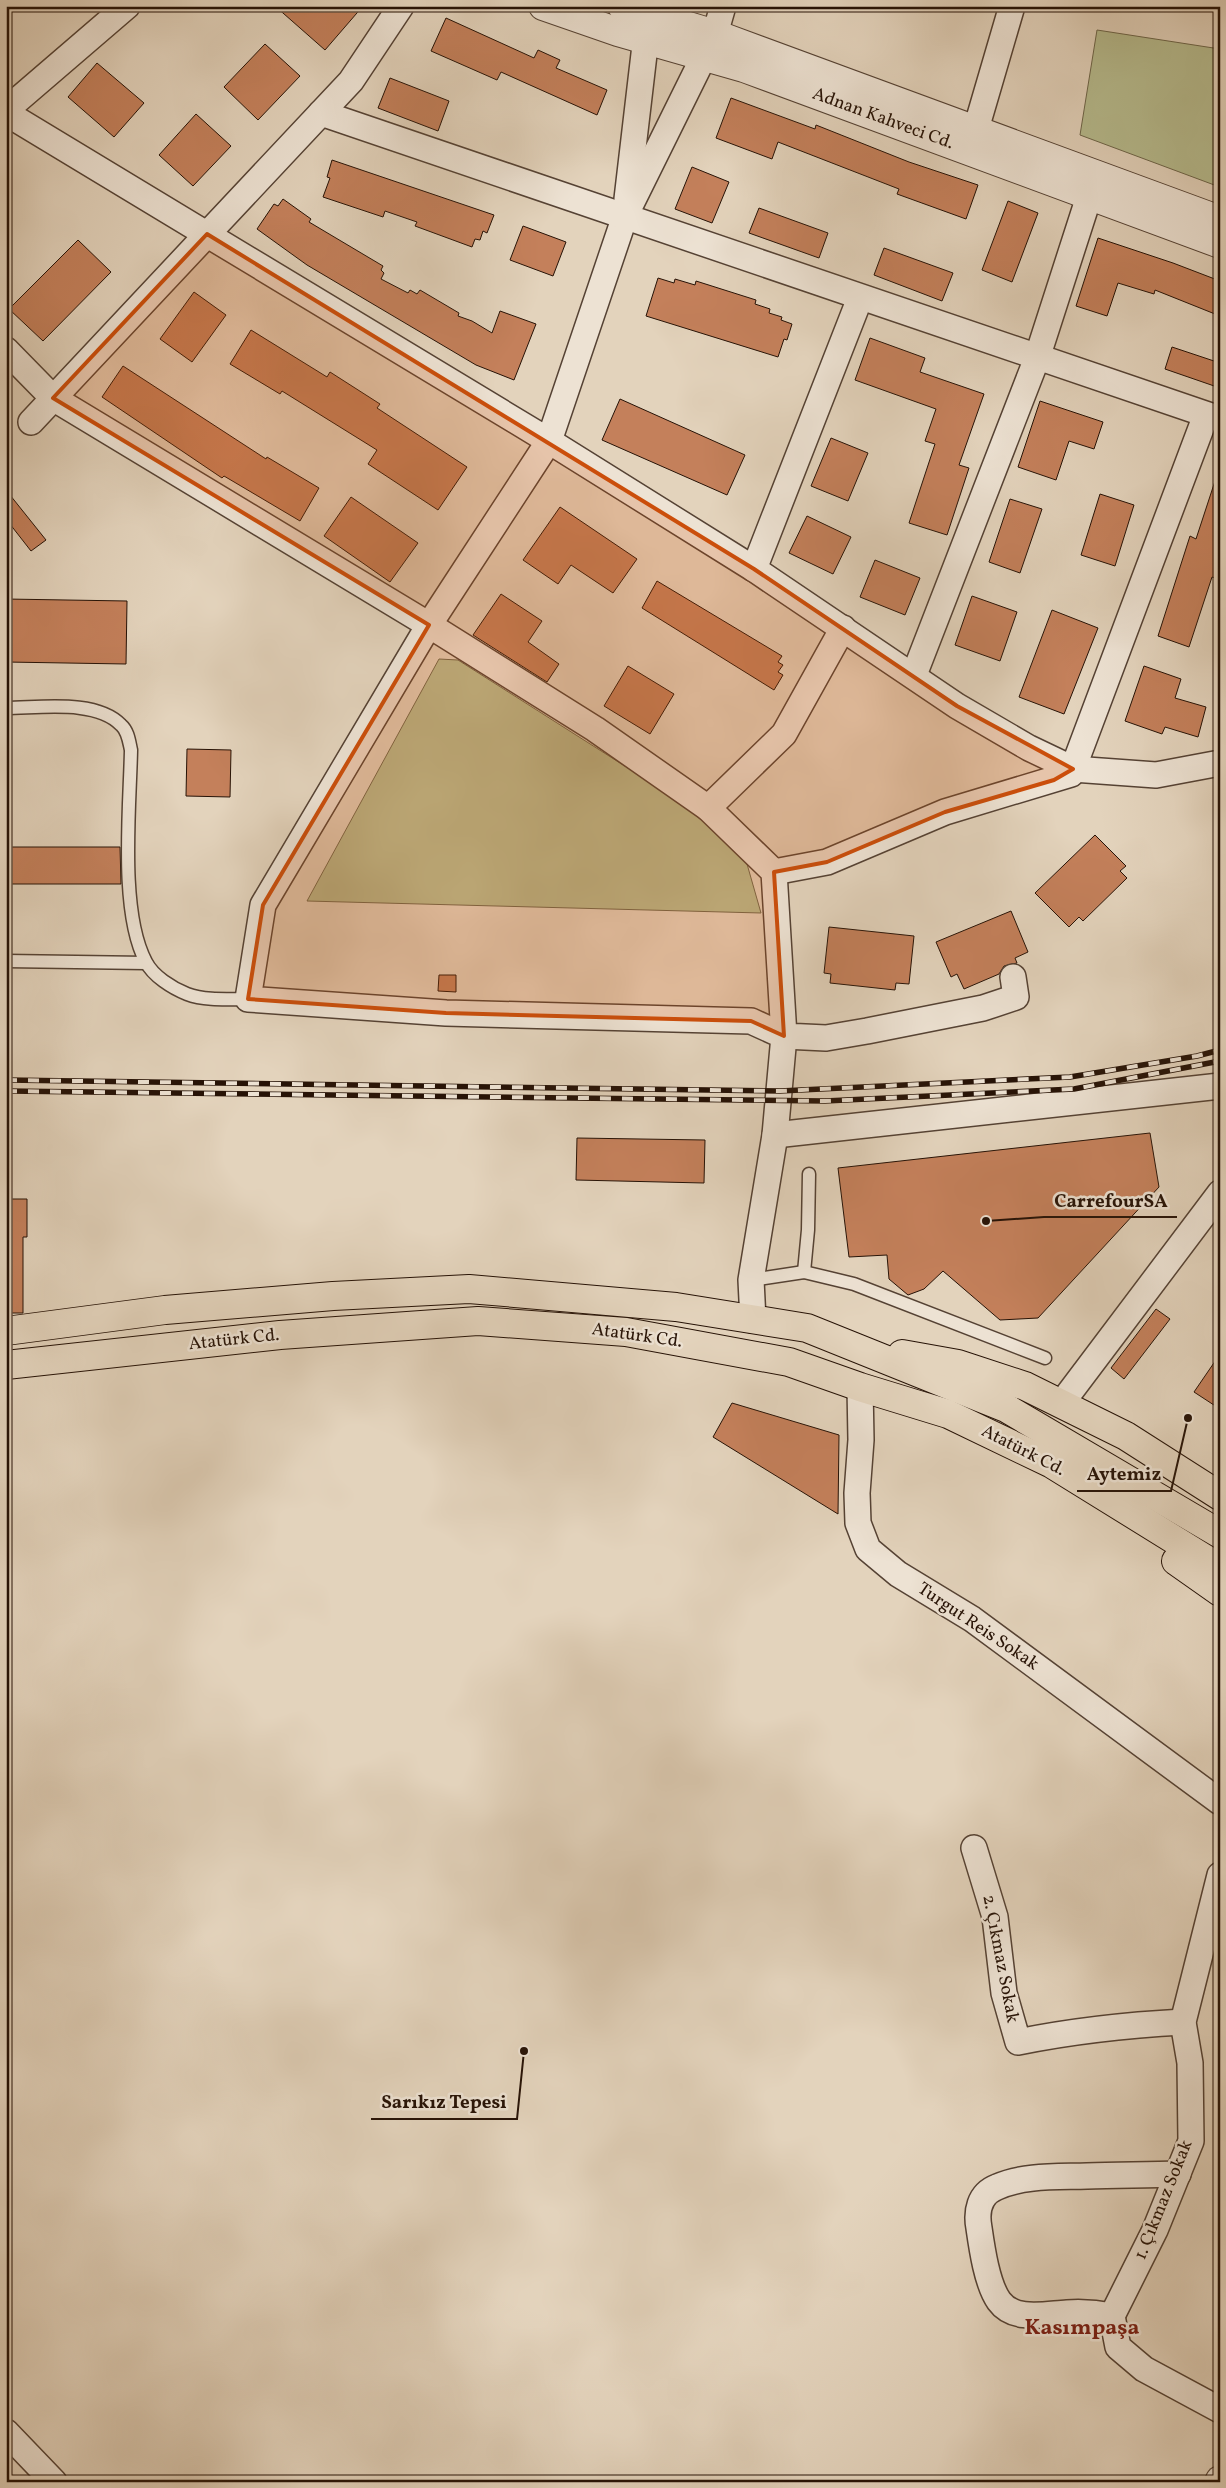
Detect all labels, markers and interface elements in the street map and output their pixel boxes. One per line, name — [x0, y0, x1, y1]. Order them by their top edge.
street label: Adnan Kahveci Cd. — [809, 82, 957, 156]
callout: CarrefourSA — [1044, 1183, 1177, 1217]
text: CarrefourSA — [1054, 1189, 1168, 1215]
street label: Atatürk Cd. — [590, 1317, 684, 1355]
street label: Atatürk Cd. — [187, 1323, 281, 1357]
street label: Atatürk Cd. — [977, 1419, 1069, 1483]
callout: Aytemiz — [1077, 1457, 1171, 1491]
text: Aytemiz — [1087, 1462, 1162, 1488]
street label: Turgut Reis Sokak — [912, 1577, 1044, 1677]
street label: 2. Çıkmaz Sokak — [975, 1893, 1025, 2025]
callout: Sarıkız Tepesi — [371, 2085, 517, 2119]
text: Sarıkız Tepesi — [381, 2090, 507, 2116]
street label: 1. Çıkmaz Sokak — [1129, 2136, 1199, 2264]
district label: Kasımpaşa — [1025, 2313, 1140, 2344]

